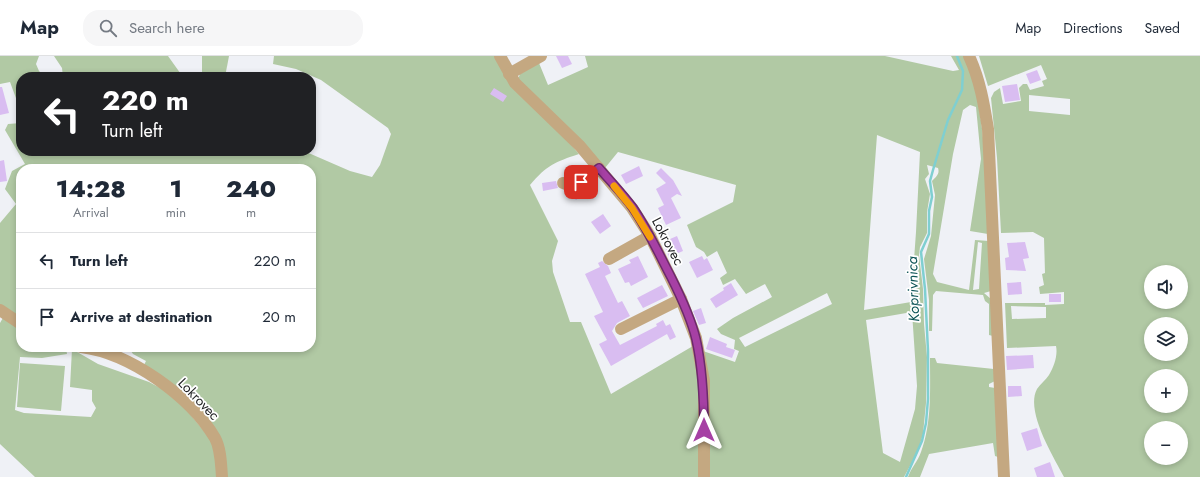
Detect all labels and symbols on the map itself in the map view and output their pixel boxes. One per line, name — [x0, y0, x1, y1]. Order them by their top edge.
pin — [564, 165, 598, 199]
street label: Lokrovec — [647, 213, 689, 269]
water label: Koprivnica — [901, 255, 925, 322]
street label: Lokrovec — [174, 373, 224, 425]
position arrow — [683, 409, 725, 451]

